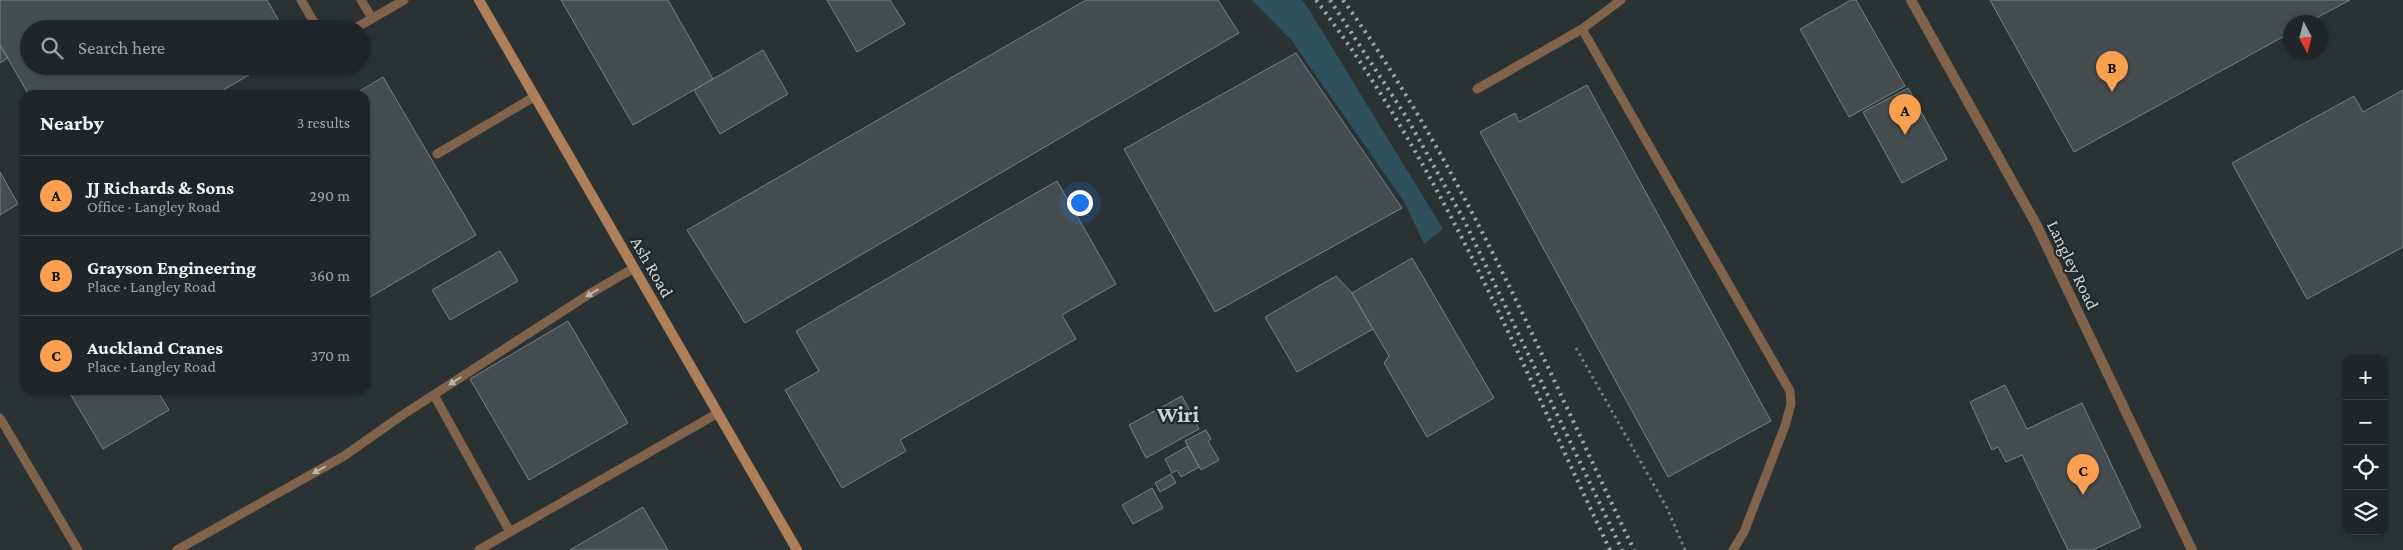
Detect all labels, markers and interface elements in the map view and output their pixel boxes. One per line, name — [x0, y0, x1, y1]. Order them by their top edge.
north arrow — [2283, 15, 2328, 60]
search box — [20, 20, 370, 75]
icon: search — [38, 34, 66, 62]
text: Search here — [78, 37, 165, 58]
pin: B — [2096, 51, 2128, 92]
pin: A — [1889, 94, 1921, 135]
text: Nearby — [40, 111, 104, 135]
text: 3 results — [297, 114, 350, 131]
text: JJ Richards & Sons — [87, 177, 234, 198]
text: A — [51, 187, 61, 204]
text: 290 m — [309, 187, 350, 204]
your location — [1067, 190, 1093, 216]
text: Office · Langley Road — [87, 198, 220, 215]
street label: Langley Road — [2043, 217, 2103, 313]
street label: Ash Road — [627, 233, 678, 301]
text: Grayson Engineering — [87, 257, 256, 278]
text: B — [51, 267, 61, 284]
text: 360 m — [309, 267, 350, 284]
text: Place · Langley Road — [87, 278, 216, 295]
one-way arrow — [585, 288, 598, 298]
text: Auckland Cranes — [87, 337, 223, 358]
text: C — [51, 347, 61, 364]
text: 370 m — [311, 347, 350, 364]
map controls — [2343, 355, 2388, 535]
button: + — [2343, 355, 2388, 400]
text: Place · Langley Road — [87, 358, 216, 375]
one-way arrow — [448, 376, 462, 386]
button: − — [2343, 400, 2388, 445]
district label: Wiri — [1156, 402, 1200, 427]
button: locate — [2343, 445, 2388, 490]
pin: C — [2067, 454, 2099, 495]
one-way arrow — [313, 466, 326, 475]
button: layers — [2343, 490, 2388, 535]

